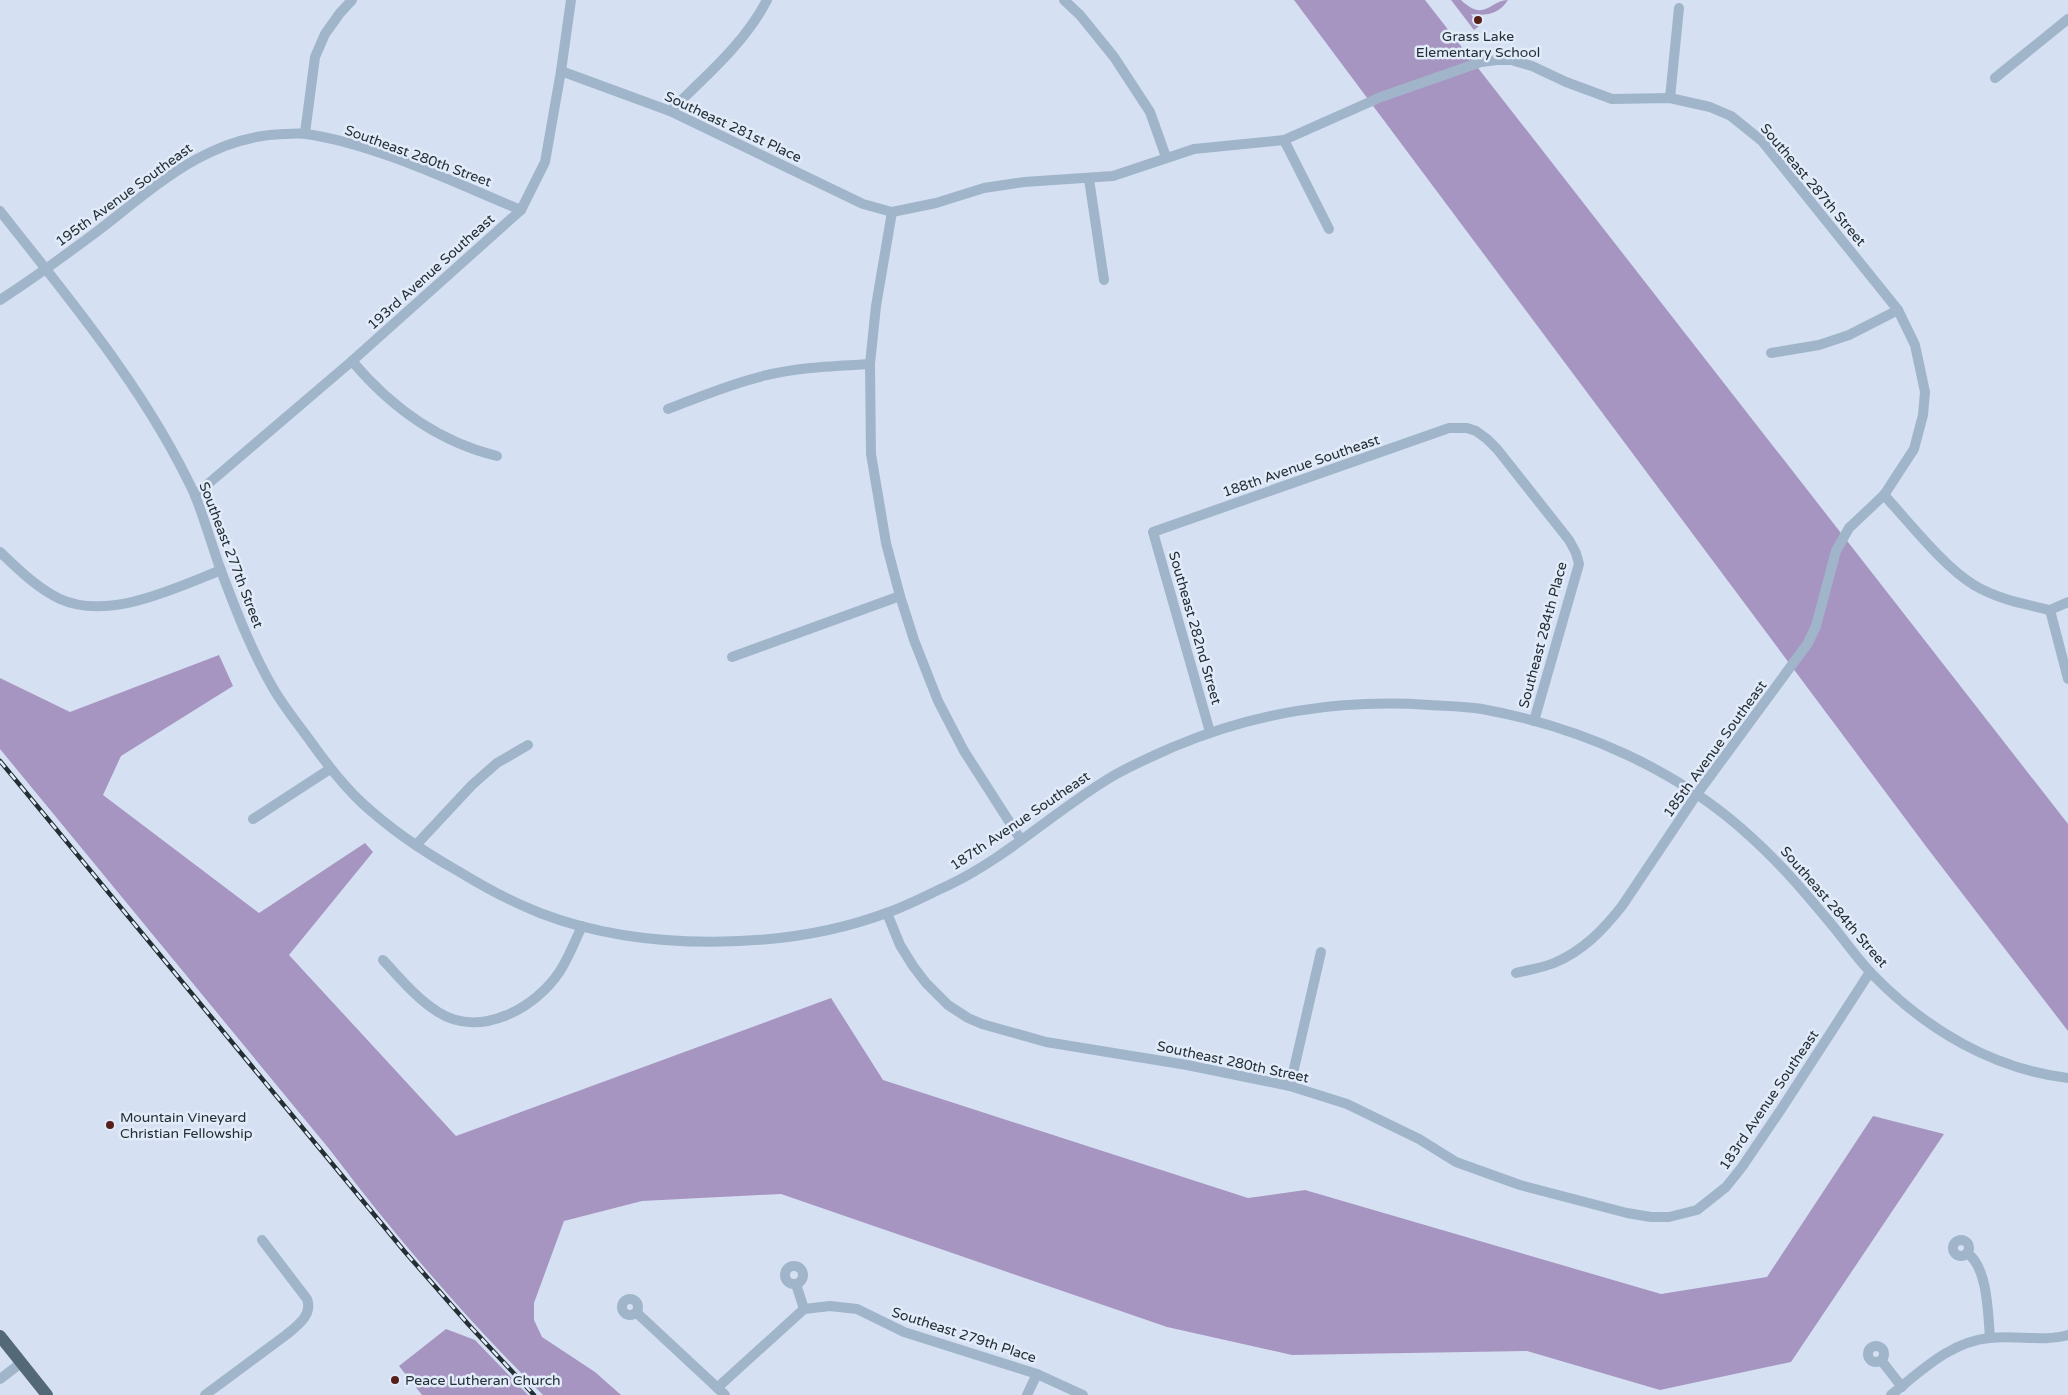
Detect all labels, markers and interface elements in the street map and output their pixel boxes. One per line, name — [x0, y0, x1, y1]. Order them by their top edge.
marker: Grass Lake Elementary School — [1472, 14, 1484, 26]
place label: Grass Lake Elementary School — [1416, 28, 1540, 61]
street label: Southeast 281st Place — [662, 88, 804, 166]
street label: Southeast 287th Street — [1757, 120, 1870, 250]
street label: Southeast 280th Street — [342, 122, 494, 191]
street label: 195th Avenue Southeast — [52, 139, 196, 250]
street label: 193rd Avenue Southeast — [364, 210, 499, 334]
street label: 188th Avenue Southeast — [1220, 431, 1382, 501]
street label: Southeast 277th Street — [195, 480, 267, 631]
street label: Southeast 282nd Street — [1165, 550, 1225, 707]
street label: Southeast 284th Place — [1515, 560, 1571, 710]
street label: 185th Avenue Southeast — [1660, 677, 1771, 821]
street label: 187th Avenue Southeast — [947, 767, 1094, 874]
street label: Southeast 284th Street — [1777, 843, 1892, 972]
street label: 183rd Avenue Southeast — [1716, 1026, 1823, 1173]
street label: Southeast 280th Street — [1155, 1038, 1311, 1087]
place label: Mountain Vineyard Christian Fellowship — [120, 1109, 253, 1142]
marker: Mountain Vineyard Christian Fellowship — [104, 1119, 116, 1131]
street label: Southeast 279th Place — [890, 1304, 1038, 1366]
place label: Peace Lutheran Church — [405, 1372, 561, 1389]
marker: Peace Lutheran Church — [389, 1374, 401, 1386]

